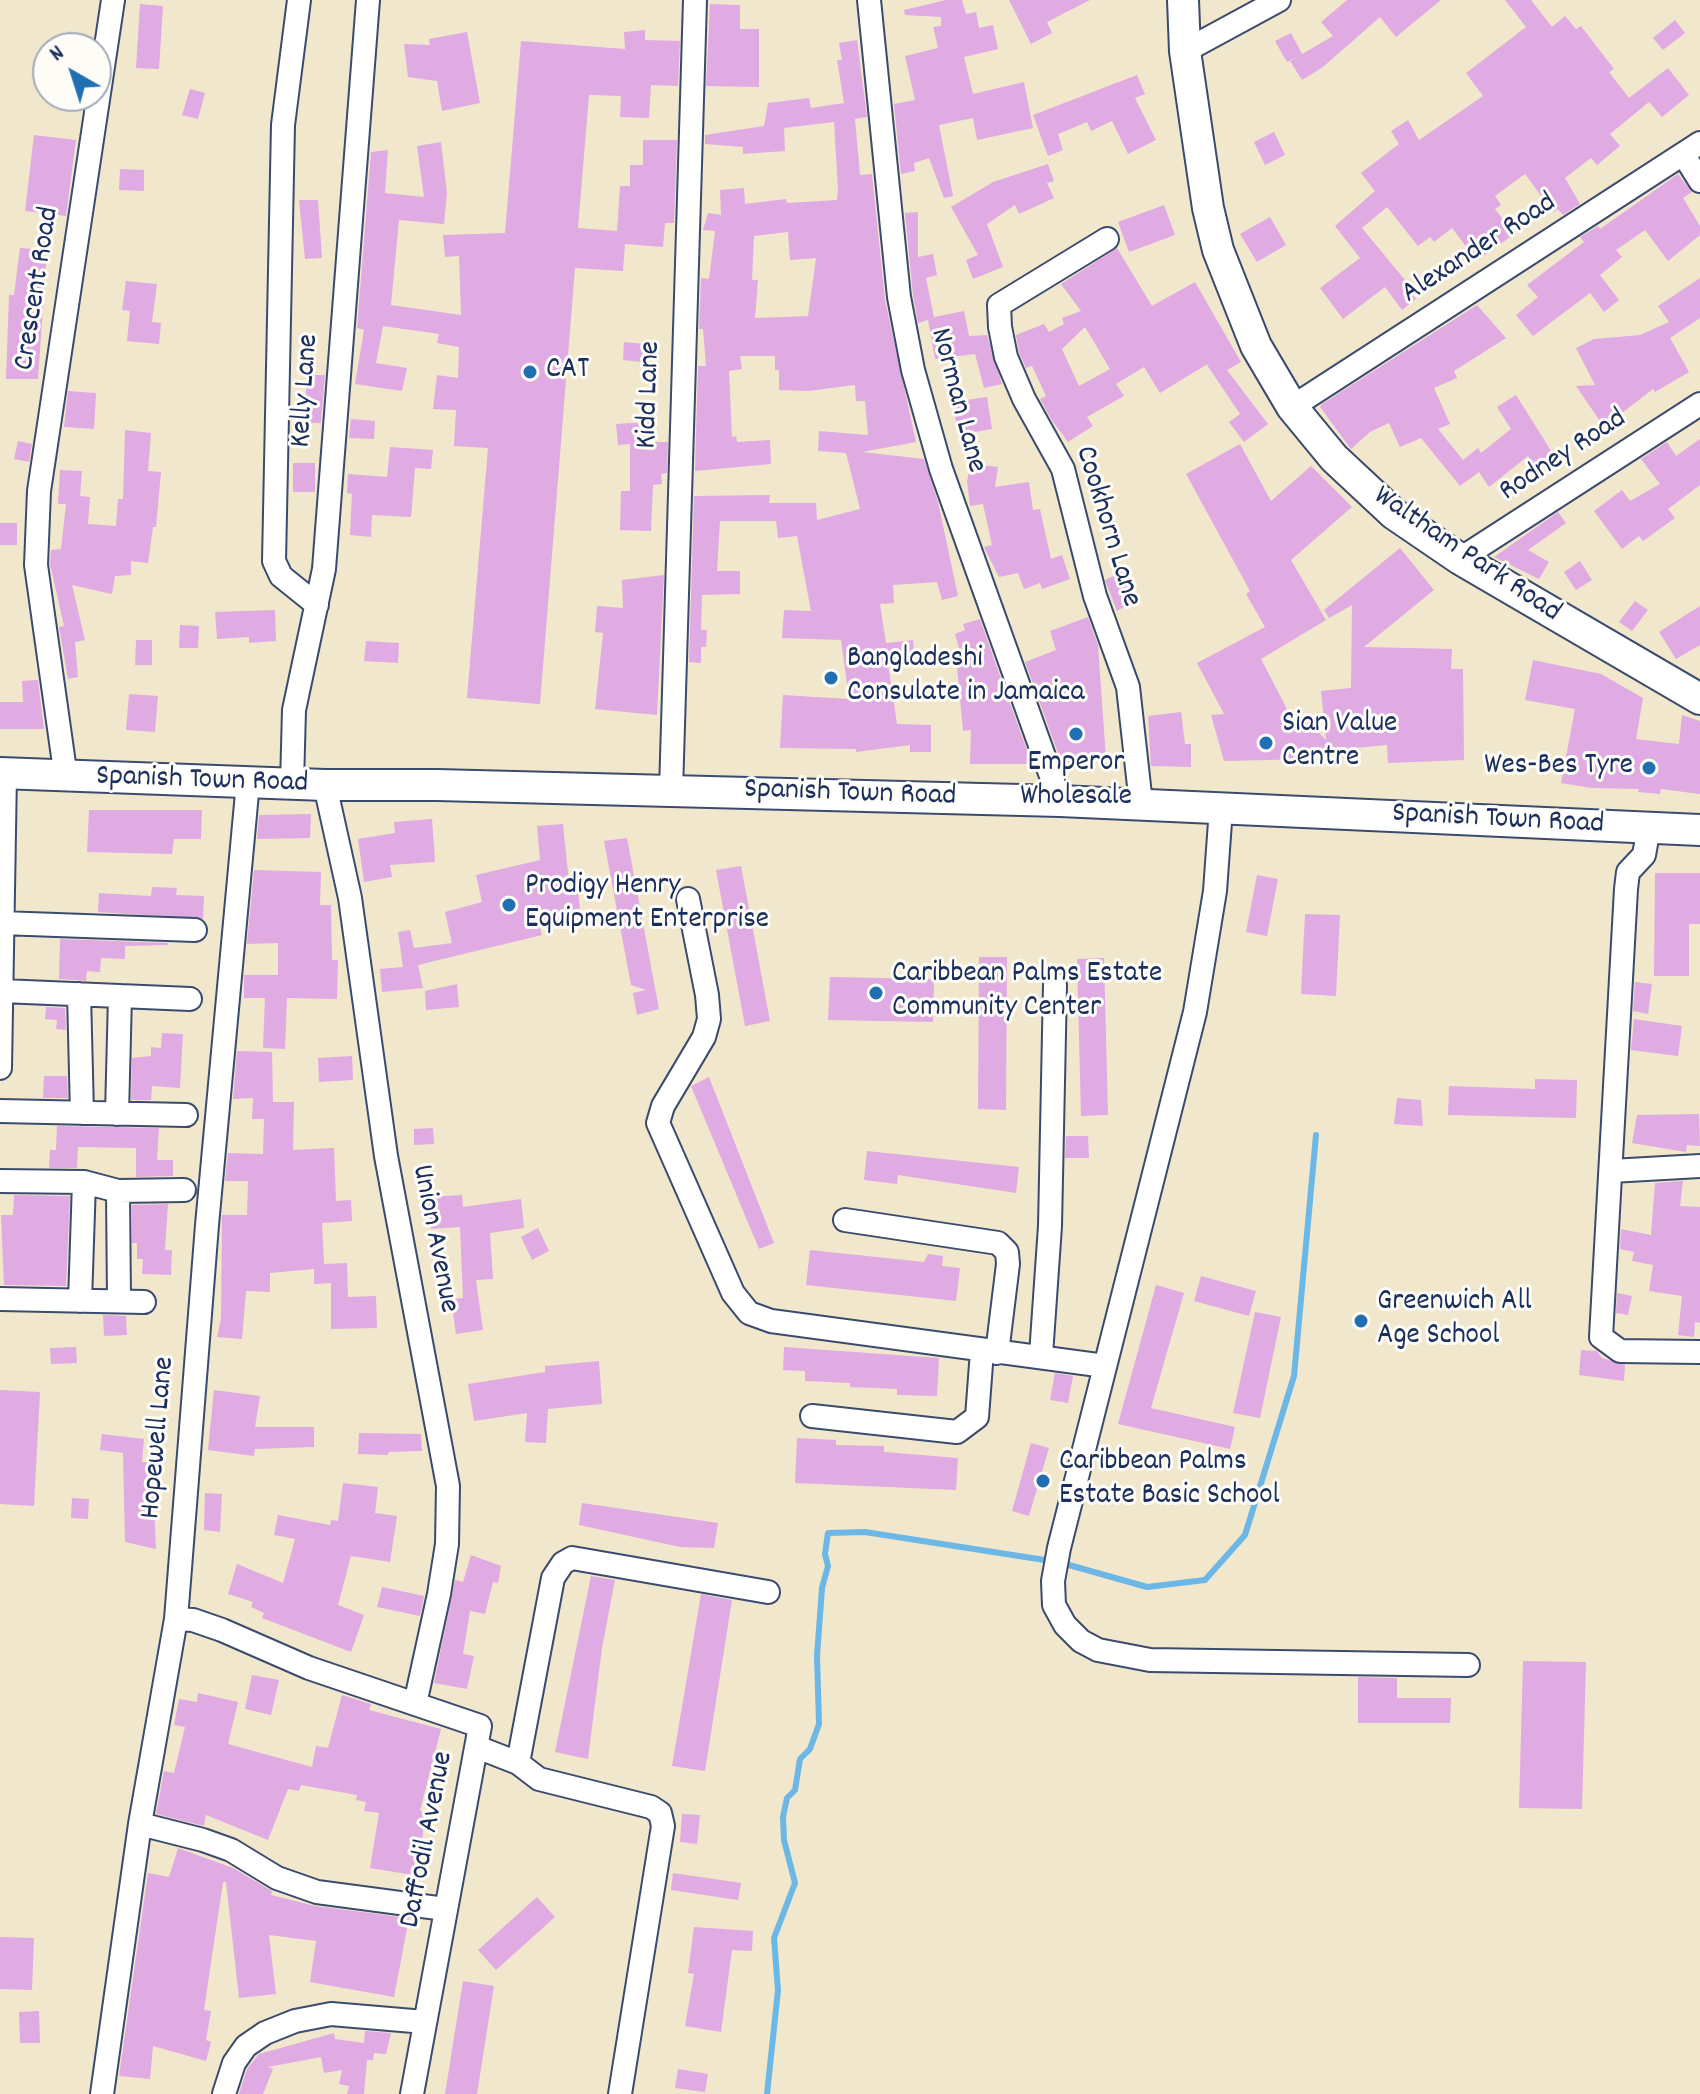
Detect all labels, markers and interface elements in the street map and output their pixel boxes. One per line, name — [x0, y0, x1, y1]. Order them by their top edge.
north arrow — [32, 32, 112, 112]
text: N — [44, 39, 72, 70]
street label: Alexander Road — [1396, 187, 1564, 313]
street label: Crescent Road — [8, 205, 70, 373]
street label: Norman Lane — [919, 325, 993, 477]
street label: Kelly Lane — [285, 333, 329, 449]
street label: Kidd Lane — [631, 341, 671, 449]
place label: CAT — [546, 354, 589, 390]
marker: CAT — [521, 363, 539, 381]
street label: Rodney Road — [1494, 403, 1634, 511]
street label: Cookhorn Lane — [1064, 442, 1148, 612]
street label: Waltham Park Road — [1365, 480, 1567, 632]
place label: Bangladeshi Consulate in Jamaica — [847, 643, 1084, 714]
marker: Bangladeshi Consulate in Jamaica — [822, 669, 840, 687]
place label: Sian Value Centre — [1282, 708, 1397, 778]
marker: Emperor Wholesale — [1067, 725, 1085, 743]
marker: Sian Value Centre — [1257, 734, 1275, 752]
place label: Emperor Wholesale — [1020, 747, 1132, 818]
place label: Wes-Bes Tyre — [1484, 750, 1633, 786]
marker: Wes-Bes Tyre — [1640, 759, 1658, 777]
street label: Spanish Town Road — [95, 760, 309, 804]
street label: Spanish Town Road — [743, 773, 957, 817]
street label: Spanish Town Road — [1391, 797, 1605, 845]
place label: Prodigy Henry Equipment Enterprise — [525, 870, 769, 940]
marker: Prodigy Henry Equipment Enterprise — [500, 896, 518, 914]
place label: Caribbean Palms Estate Community Center — [892, 958, 1162, 1028]
marker: Caribbean Palms Estate Community Center — [867, 984, 885, 1002]
street label: Union Avenue — [401, 1162, 465, 1316]
place label: Greenwich All Age School — [1377, 1286, 1532, 1356]
marker: Greenwich All Age School — [1352, 1312, 1370, 1330]
street label: Hopewell Lane — [135, 1355, 185, 1521]
place label: Caribbean Palms Estate Basic School — [1059, 1446, 1280, 1516]
marker: Caribbean Palms Estate Basic School — [1034, 1472, 1052, 1490]
street label: Daffodil Avenue — [394, 1749, 464, 1931]

